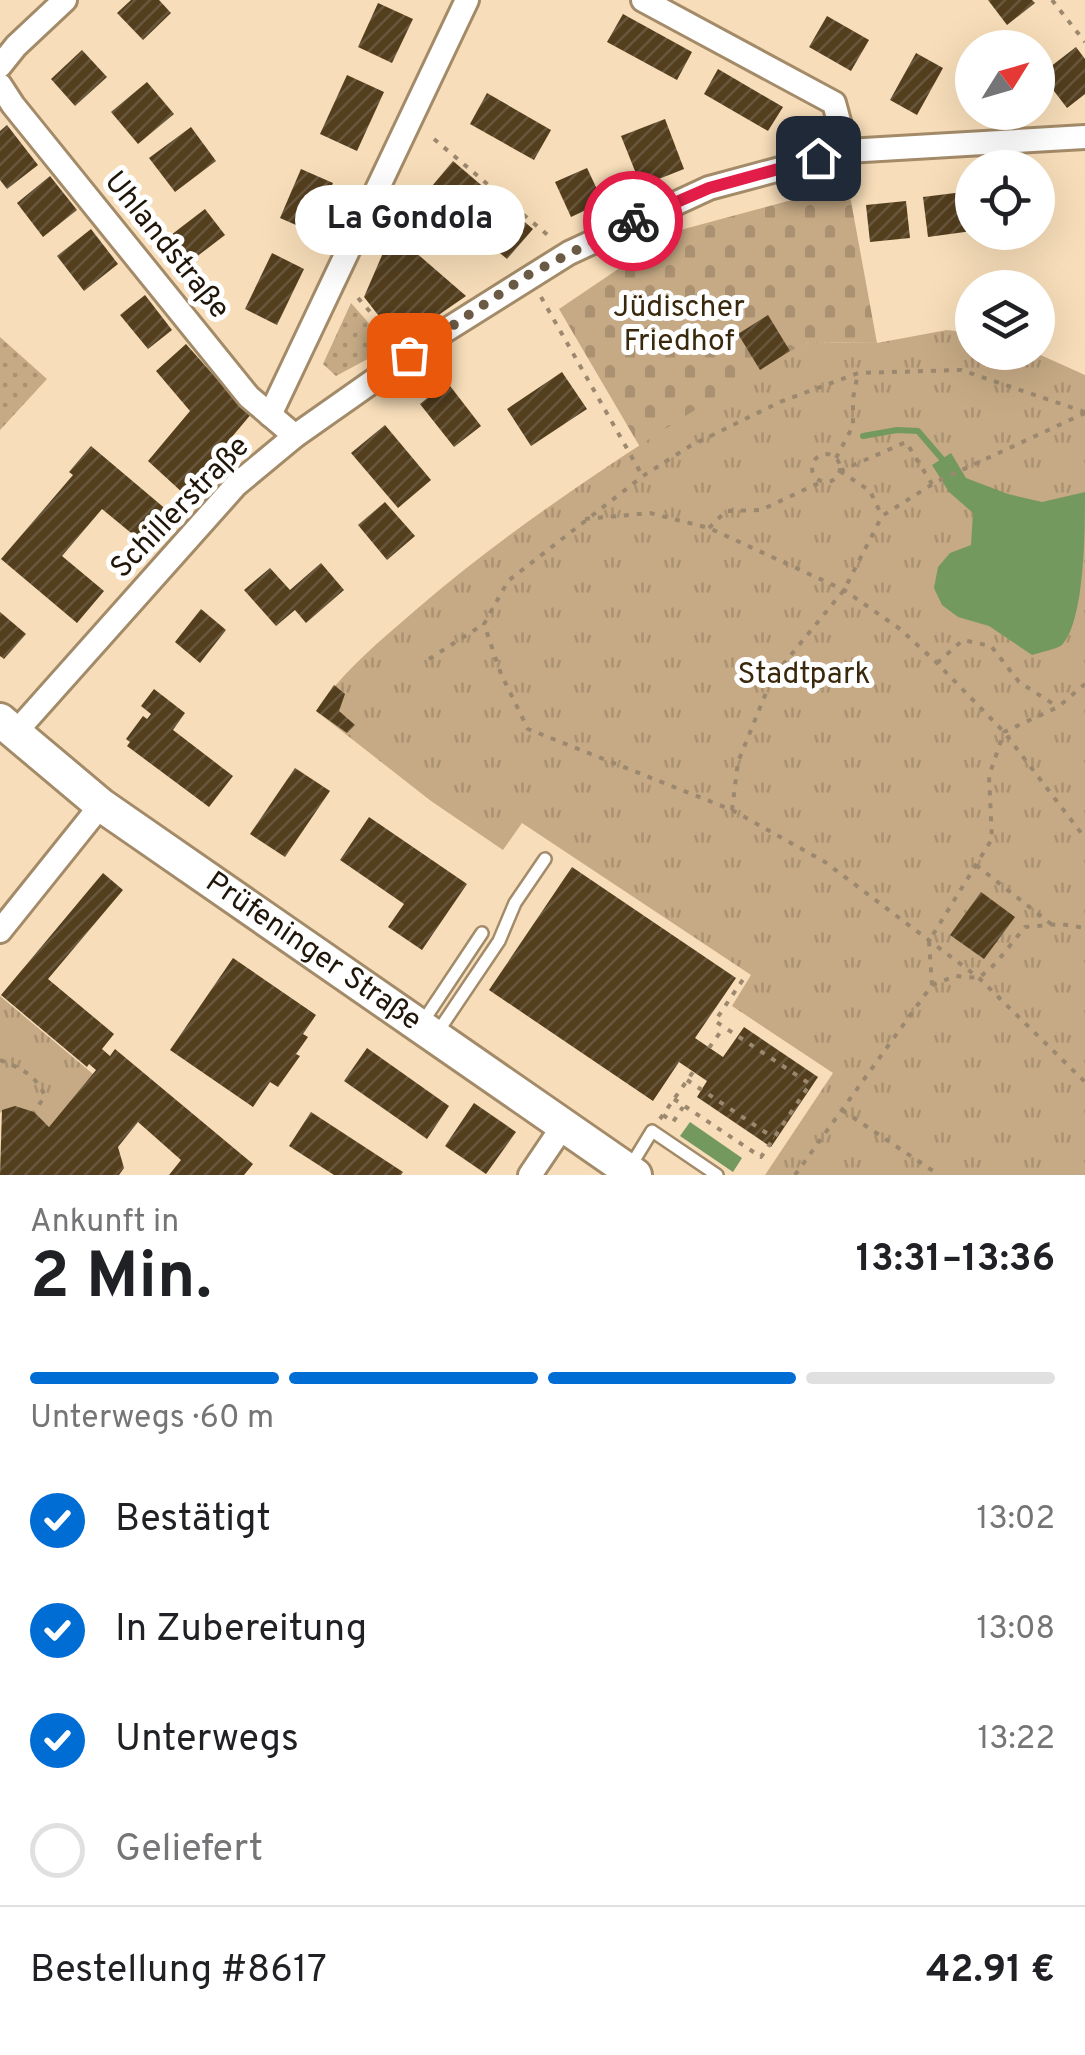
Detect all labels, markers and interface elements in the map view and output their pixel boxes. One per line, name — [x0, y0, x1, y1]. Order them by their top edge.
north arrow — [955, 30, 1055, 130]
map controls — [955, 30, 1055, 370]
pin — [776, 116, 861, 201]
icon: home — [791, 131, 846, 186]
button: locate — [955, 150, 1055, 250]
street label: Uhlandstraße — [95, 165, 237, 327]
courier — [583, 171, 683, 271]
callout: La Gondola — [294, 185, 524, 255]
icon: bike — [606, 194, 661, 249]
text: La Gondola — [327, 200, 493, 240]
button: layers — [955, 270, 1055, 370]
park label: Jüdischer Friedhof — [613, 290, 745, 361]
pin — [367, 313, 452, 398]
icon: bag — [382, 328, 437, 383]
street label: Schillerstraße — [104, 429, 258, 587]
park label: Stadtpark — [738, 657, 870, 694]
street label: Prüfeninger Straße — [198, 864, 428, 1040]
text: Ankunft in — [30, 1203, 179, 1243]
text: 13:31–13:36 — [856, 1236, 1055, 1285]
text: 2 Min. — [30, 1239, 212, 1321]
text: Unterwegs · 60 m — [30, 1399, 274, 1439]
icon: check — [30, 1493, 85, 1548]
text: Bestätigt — [115, 1496, 271, 1545]
text: 13:02 — [976, 1500, 1055, 1540]
icon: check — [30, 1603, 85, 1658]
text: In Zubereitung — [115, 1606, 367, 1655]
text: 13:08 — [977, 1610, 1055, 1650]
icon: check — [30, 1713, 85, 1768]
text: Unterwegs — [115, 1716, 299, 1765]
text: 13:22 — [977, 1720, 1055, 1760]
text: Geliefert — [115, 1826, 263, 1875]
text: Bestellung #8617 — [30, 1947, 327, 1996]
text: 42.91 € — [926, 1947, 1055, 1996]

